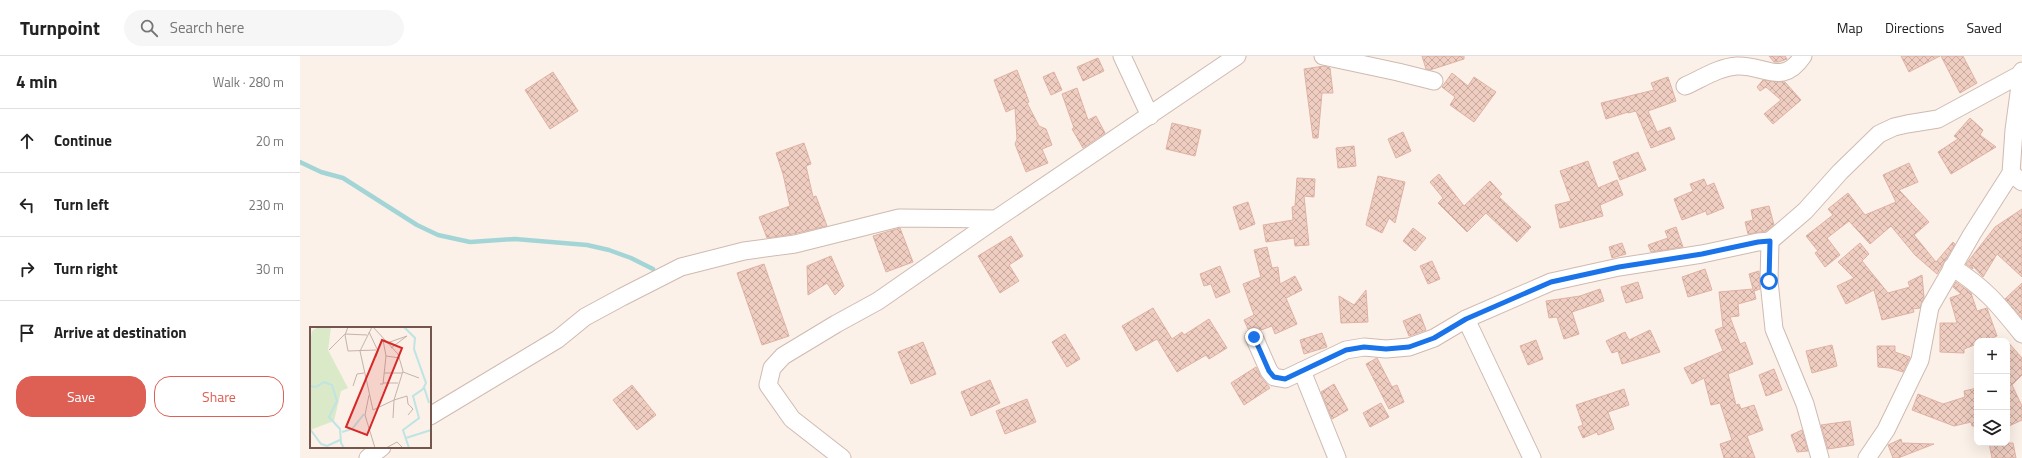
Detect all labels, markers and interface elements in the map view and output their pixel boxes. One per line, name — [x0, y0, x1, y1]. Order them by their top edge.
search box — [124, 10, 404, 46]
text: Turnpoint — [20, 13, 100, 42]
text: Search here — [170, 16, 244, 39]
icon: search — [138, 17, 160, 39]
text: Map — [1837, 17, 1863, 38]
text: Directions — [1885, 17, 1944, 38]
text: Saved — [1966, 17, 2002, 38]
text: 4 min — [16, 69, 57, 95]
text: Walk · 280 m — [213, 72, 284, 92]
text: Continue — [54, 129, 112, 152]
icon: ahead — [16, 130, 38, 152]
text: 20 m — [256, 131, 284, 151]
text: Turn left — [54, 193, 109, 216]
icon: left — [16, 194, 38, 216]
text: 230 m — [248, 195, 284, 215]
text: Turn right — [54, 257, 118, 280]
icon: right — [16, 258, 38, 280]
text: 30 m — [256, 259, 284, 279]
route start — [1760, 272, 1778, 290]
text: Arrive at destination — [54, 321, 187, 344]
icon: arrive — [16, 322, 38, 344]
inset map — [310, 327, 431, 448]
route end — [1245, 328, 1263, 346]
map controls — [1974, 338, 2010, 446]
button: + — [1974, 338, 2010, 374]
button: − — [1974, 374, 2010, 410]
button: Save — [16, 376, 146, 417]
button: Share — [154, 376, 284, 417]
button: layers — [1974, 410, 2010, 446]

